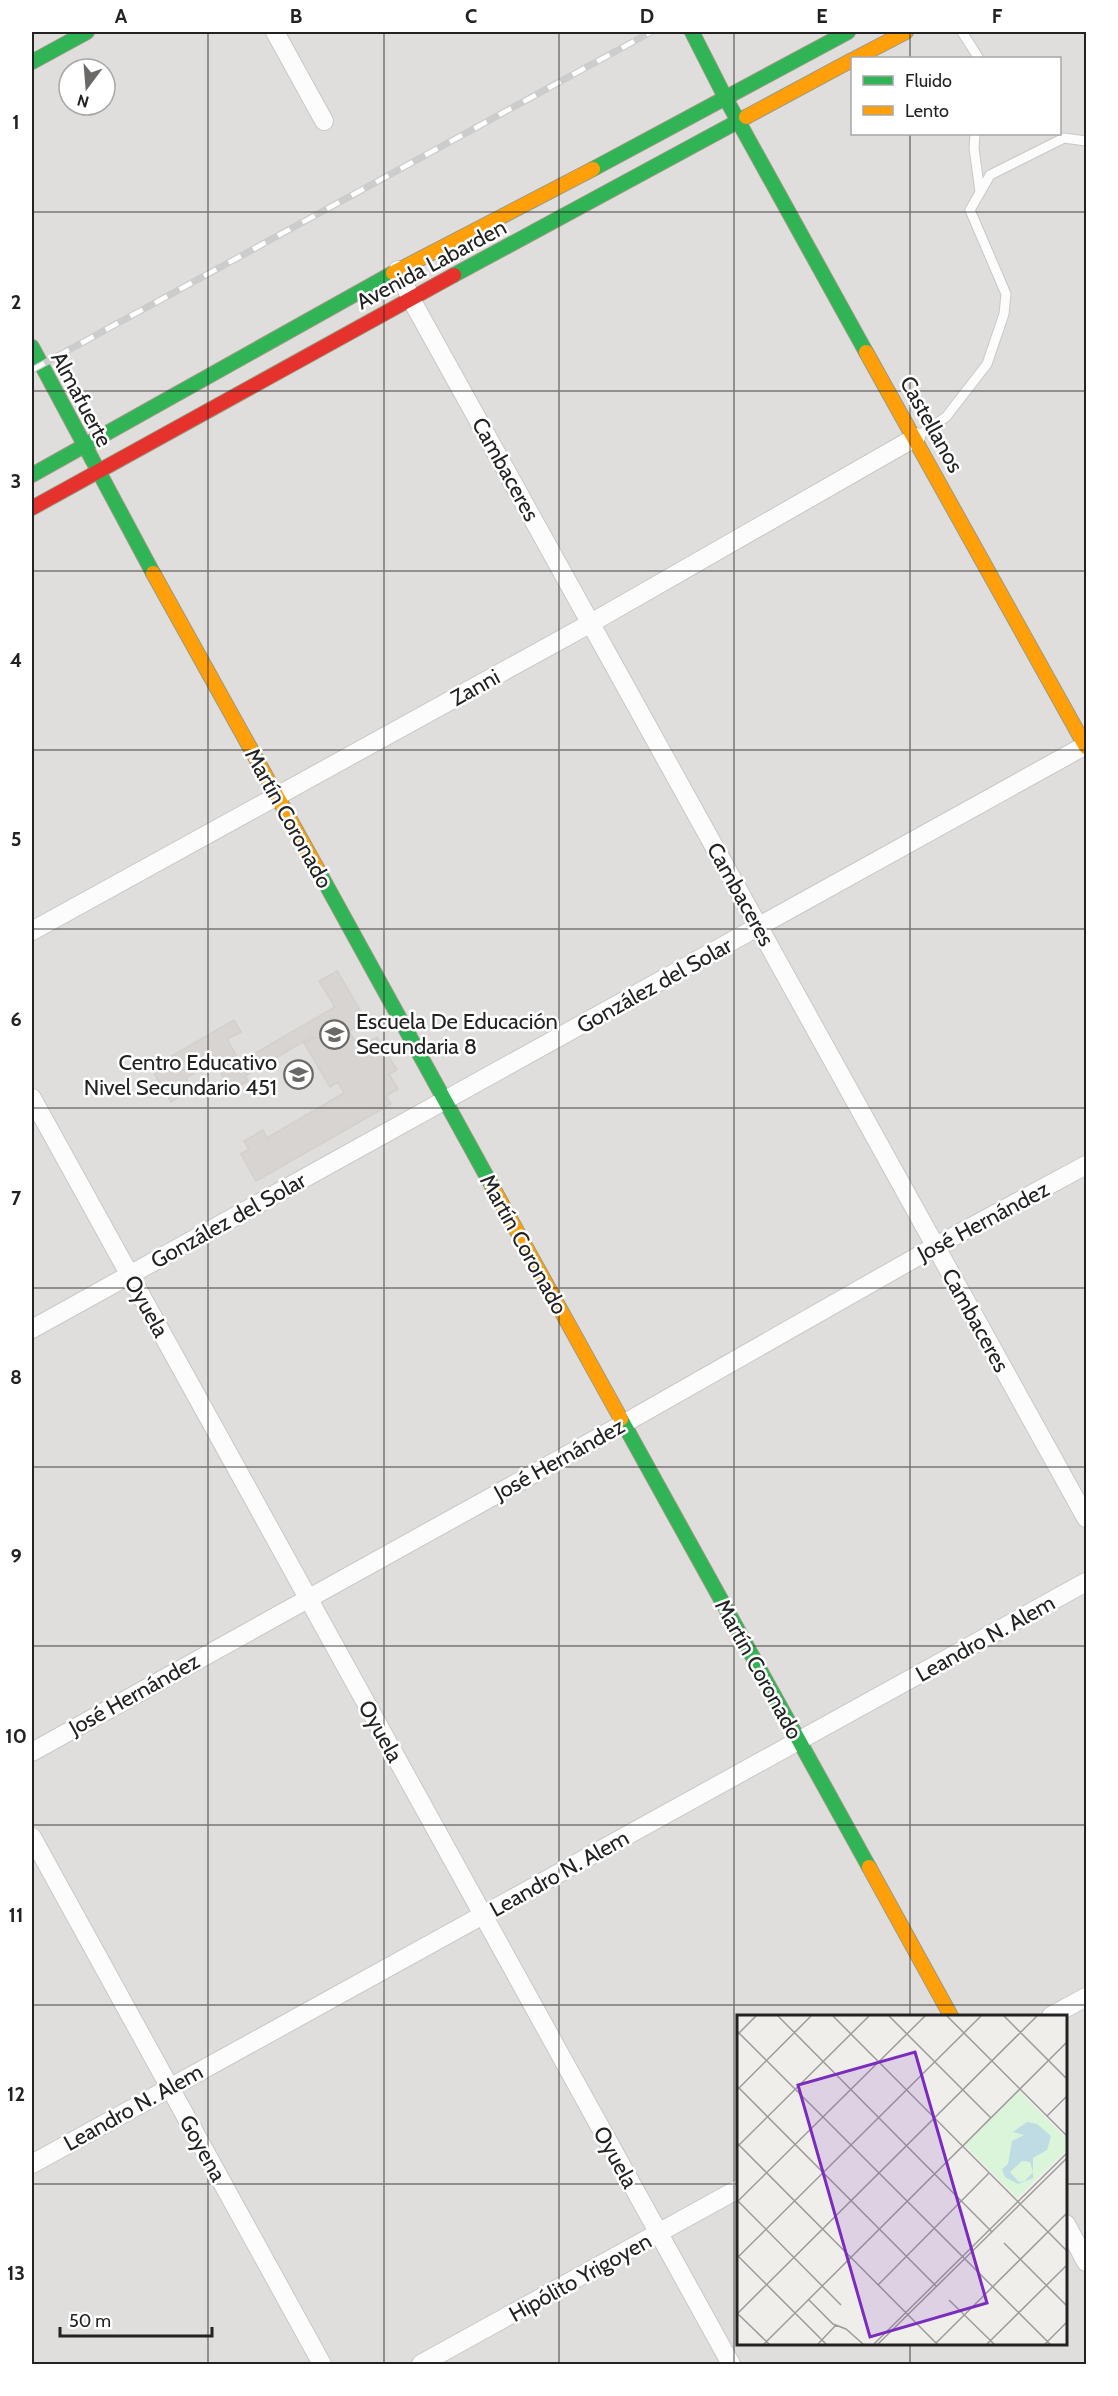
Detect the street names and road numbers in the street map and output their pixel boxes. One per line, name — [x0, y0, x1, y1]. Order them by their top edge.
street label: Avenida Labarden — [352, 214, 511, 315]
street label: Almafuerte — [45, 347, 118, 451]
street label: Castellanos — [894, 371, 969, 477]
street label: Cambaceres — [466, 413, 545, 526]
street label: Zanni — [446, 663, 504, 712]
street label: Martín Coronado — [239, 744, 338, 893]
street label: Cambaceres — [701, 838, 780, 951]
street label: González del Solar — [572, 932, 736, 1039]
street label: González del Solar — [146, 1167, 310, 1274]
street label: Martín Coronado — [474, 1170, 573, 1319]
street label: José Hernández — [912, 1175, 1054, 1268]
street label: Cambaceres — [936, 1264, 1015, 1377]
street label: Oyuela — [119, 1271, 175, 1342]
street label: José Hernández — [488, 1412, 629, 1507]
street label: Leandro N. Alem — [911, 1589, 1060, 1688]
street label: Martín Coronado — [709, 1595, 808, 1744]
street label: José Hernández — [63, 1647, 204, 1742]
street label: Oyuela — [353, 1696, 409, 1767]
street label: Leandro N. Alem — [485, 1824, 634, 1923]
street label: Leandro N. Alem — [59, 2058, 208, 2157]
street label: Goyena — [173, 2110, 232, 2186]
street label: Oyuela — [588, 2122, 644, 2193]
street label: Hipólito Yrigoyen — [504, 2227, 656, 2328]

